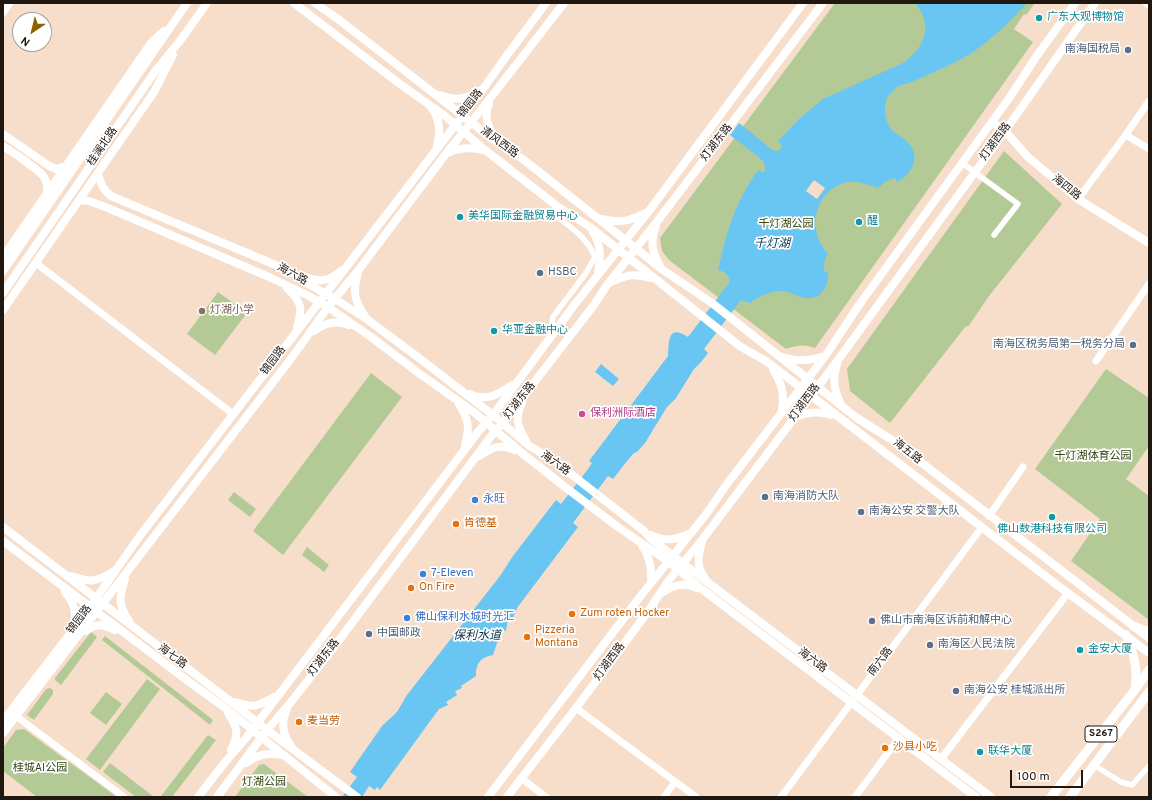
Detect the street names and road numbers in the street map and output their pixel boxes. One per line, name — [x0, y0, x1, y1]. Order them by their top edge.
street label: 锦园路 — [456, 87, 486, 121]
street label: 灯湖西路 — [978, 120, 1014, 164]
street label: 灯湖东路 — [698, 122, 736, 164]
street label: 桂澜北路 — [85, 125, 121, 169]
street label: 清风西路 — [477, 125, 521, 161]
street label: 海四路 — [1049, 172, 1083, 204]
street label: 海六路 — [274, 261, 310, 289]
street label: 锦园路 — [259, 344, 289, 378]
street label: 灯湖东路 — [501, 380, 539, 422]
street label: 灯湖西路 — [786, 381, 824, 425]
street label: 海五路 — [890, 437, 924, 467]
street label: 海六路 — [538, 449, 572, 479]
street label: 锦园路 — [65, 603, 95, 637]
street label: 灯湖东路 — [305, 637, 343, 679]
street label: 灯湖西路 — [591, 640, 629, 684]
street label: 海七路 — [155, 642, 189, 672]
street label: 南六路 — [866, 645, 896, 679]
street label: 海六路 — [795, 646, 829, 676]
road number: S267 — [1085, 726, 1117, 742]

